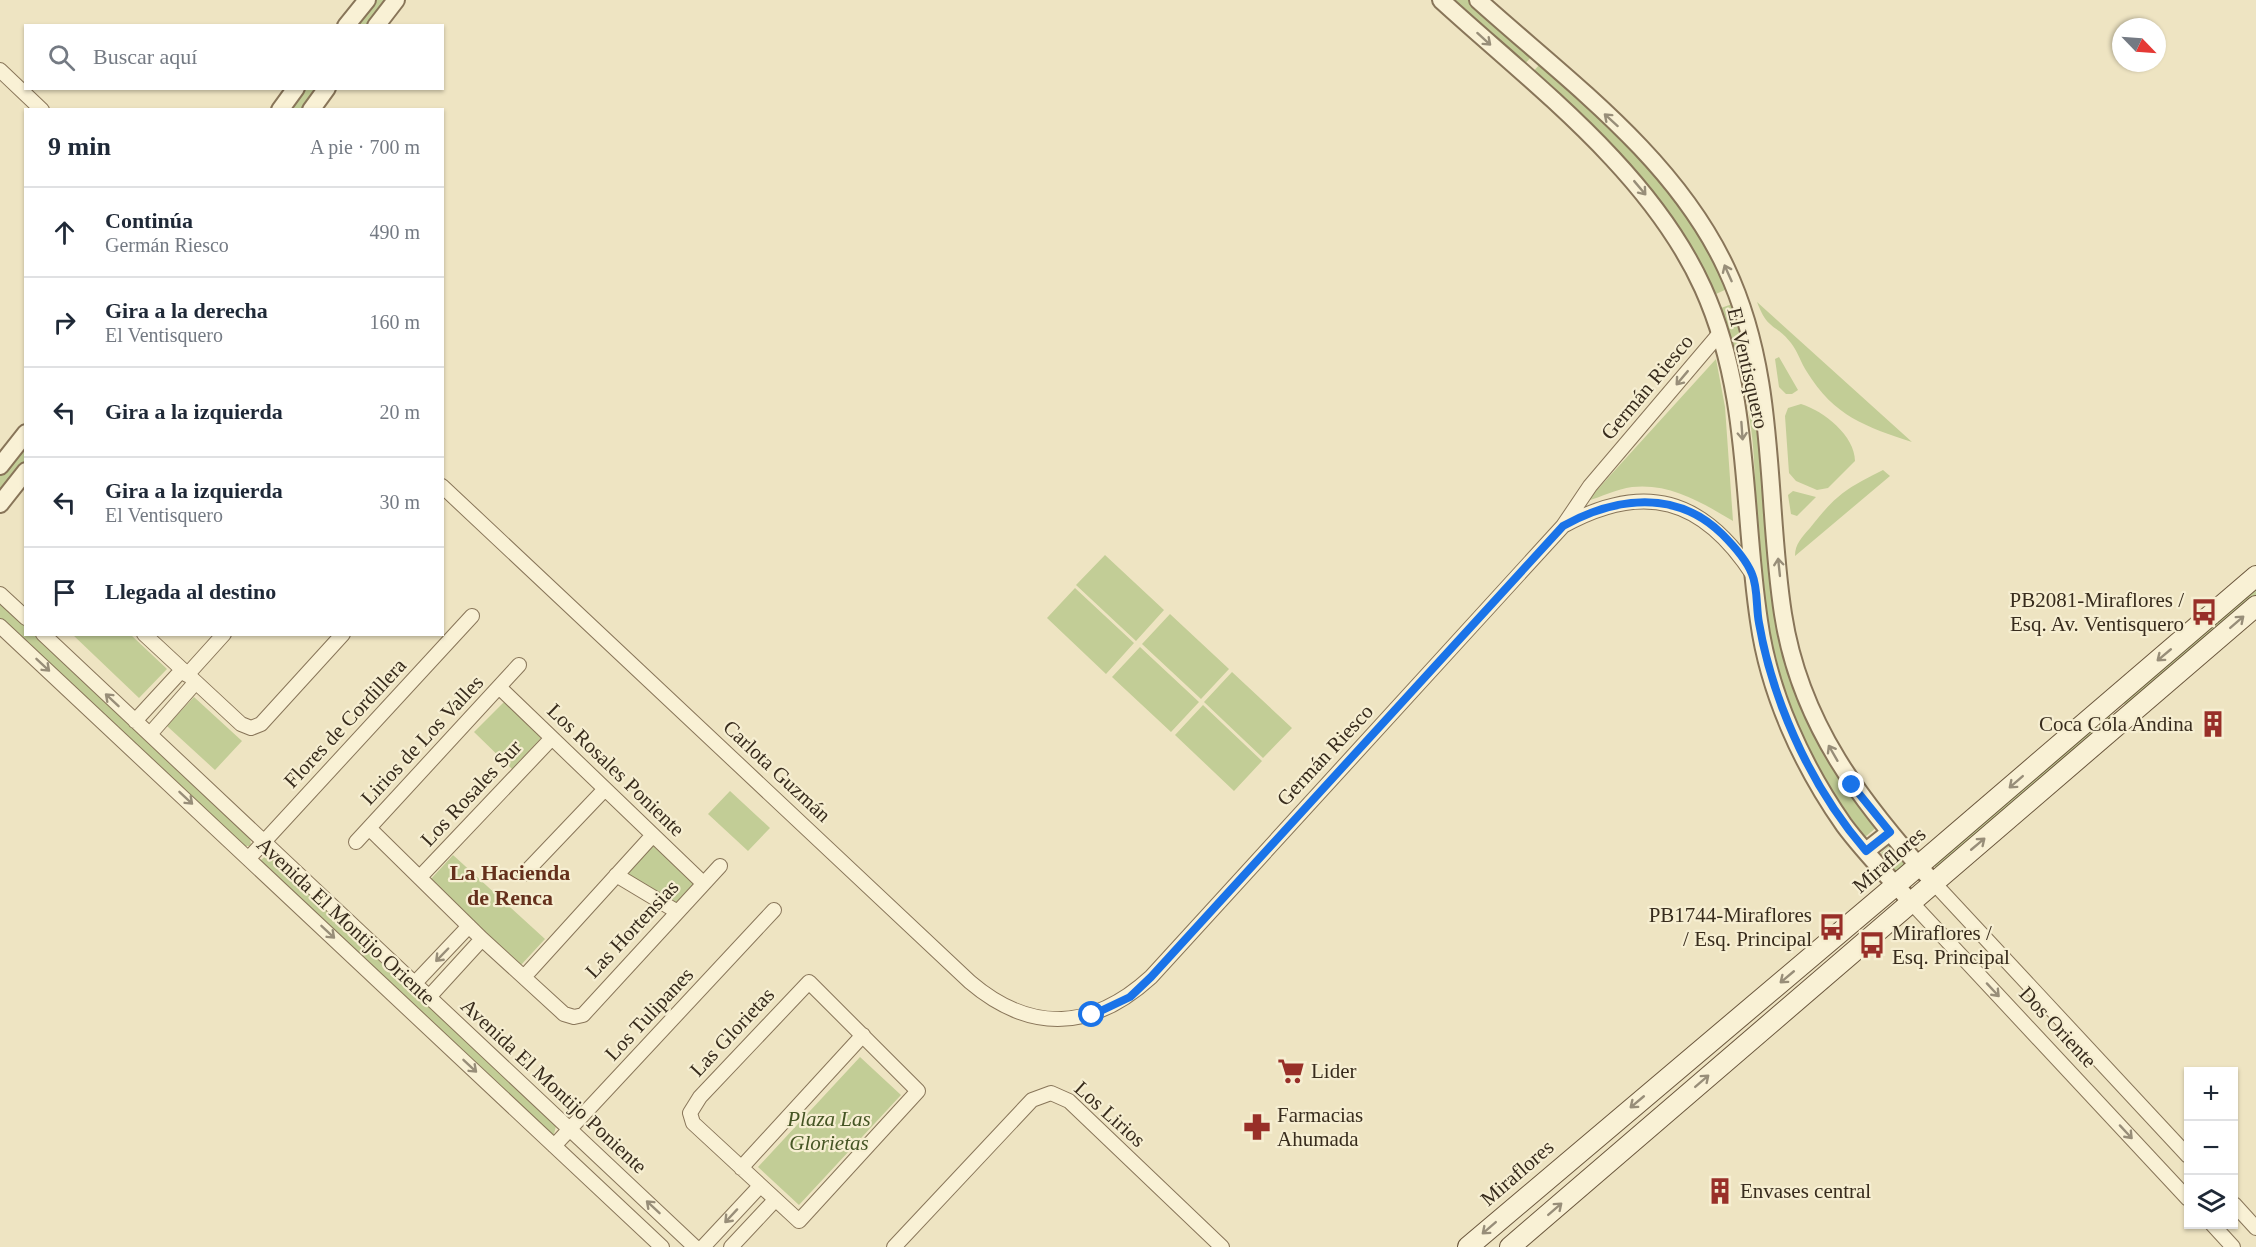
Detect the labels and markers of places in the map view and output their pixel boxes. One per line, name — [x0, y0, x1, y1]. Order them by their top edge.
place label: PB2081-Miraflores / Esq. Av. Ventisquero — [2010, 588, 2184, 636]
bus stop icon: PB2081-Miraflores / Esq. Av. Ventisquero — [2189, 597, 2219, 627]
building icon: Coca Cola Andina — [2198, 709, 2228, 739]
place label: Coca Cola Andina — [2039, 712, 2194, 736]
place label: PB1744-Miraflores / Esq. Principal — [1649, 903, 1812, 951]
bus stop icon: PB1744-Miraflores / Esq. Principal — [1817, 912, 1847, 942]
place label: Miraflores / Esq. Principal — [1892, 921, 2010, 969]
bus stop icon: Miraflores / Esq. Principal — [1857, 930, 1887, 960]
supermarket icon: Lider — [1276, 1056, 1306, 1086]
place label: Lider — [1311, 1059, 1356, 1083]
place label: Farmacias Ahumada — [1277, 1103, 1363, 1151]
pharmacy icon: Farmacias Ahumada — [1242, 1112, 1272, 1142]
building icon: Envases central — [1705, 1176, 1735, 1206]
place label: Envases central — [1740, 1179, 1871, 1203]

